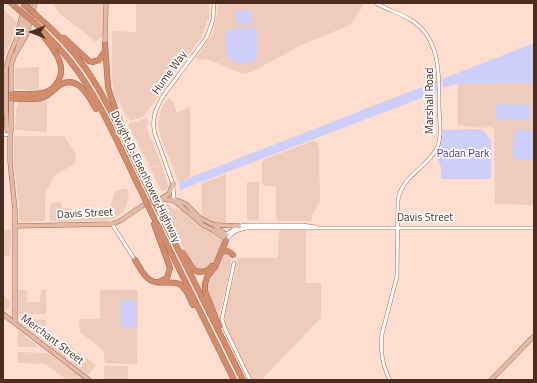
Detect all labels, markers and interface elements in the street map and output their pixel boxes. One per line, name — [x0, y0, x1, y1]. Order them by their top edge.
north arrow — [12, 12, 52, 52]
text: N — [12, 28, 28, 36]
street label: Hume Way — [150, 49, 190, 97]
street label: Marshall Road — [423, 68, 437, 134]
street label: Dwight D. Eisenhower Highway — [107, 109, 183, 245]
park label: Padan Park — [437, 147, 489, 161]
street label: Davis Street — [57, 206, 113, 222]
street label: Davis Street — [397, 211, 453, 225]
street label: Merchant Street — [18, 312, 86, 368]

